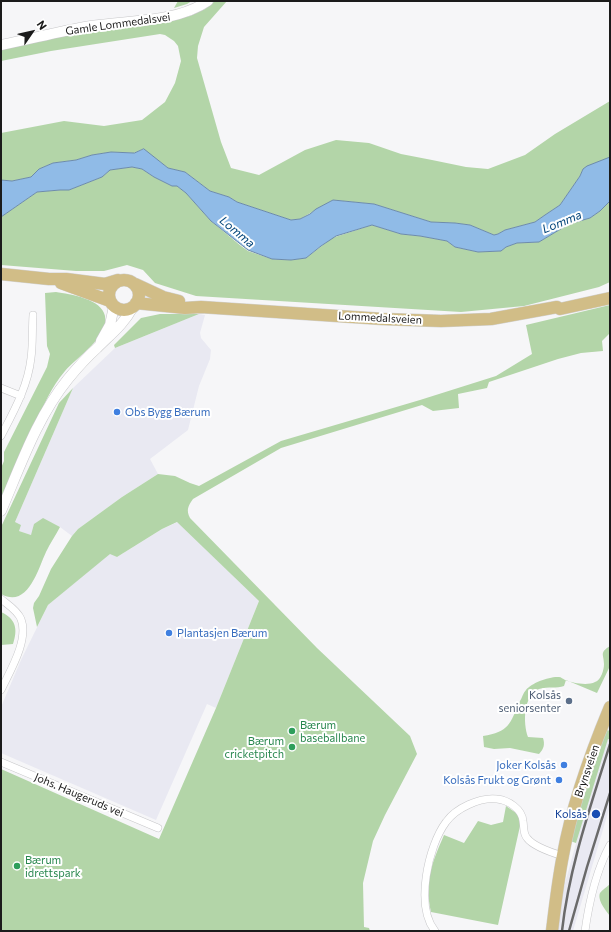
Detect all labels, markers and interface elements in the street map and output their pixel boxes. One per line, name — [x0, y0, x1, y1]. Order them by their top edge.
street label: Gamle Lommedalsvei — [65, 10, 171, 38]
north arrow — [12, 12, 52, 52]
text: N — [35, 18, 50, 32]
water label: Lomma — [540, 208, 584, 236]
water label: Lomma — [217, 213, 257, 251]
street label: Lommedalsveien — [338, 309, 422, 327]
place label: Obs Bygg Bærum — [125, 405, 210, 419]
marker: Obs Bygg Bærum — [112, 407, 122, 417]
place label: Plantasjen Bærum — [177, 626, 267, 640]
marker: Plantasjen Bærum — [164, 628, 174, 638]
place label: Kolsås seniorsenter — [499, 688, 561, 714]
marker: Kolsås seniorsenter — [564, 696, 574, 706]
place label: Bærum baseballbane — [300, 718, 365, 744]
marker: Bærum baseballbane — [287, 726, 297, 736]
place label: Bærum cricketpitch — [224, 734, 284, 760]
marker: Bærum cricketpitch — [287, 742, 297, 752]
street label: Brynsveien — [572, 743, 602, 799]
place label: Joker Kolsås — [496, 758, 556, 772]
marker: Joker Kolsås — [559, 760, 569, 770]
street label: Johs. Haugeruds vei — [32, 770, 126, 820]
place label: Kolsås Frukt og Grønt — [443, 773, 551, 787]
marker: Kolsås Frukt og Grønt — [554, 775, 564, 785]
place label: Kolsås — [555, 807, 587, 821]
marker: Kolsås — [590, 808, 602, 820]
place label: Bærum idrettspark — [25, 853, 81, 879]
marker: Bærum idrettspark — [12, 861, 22, 871]

